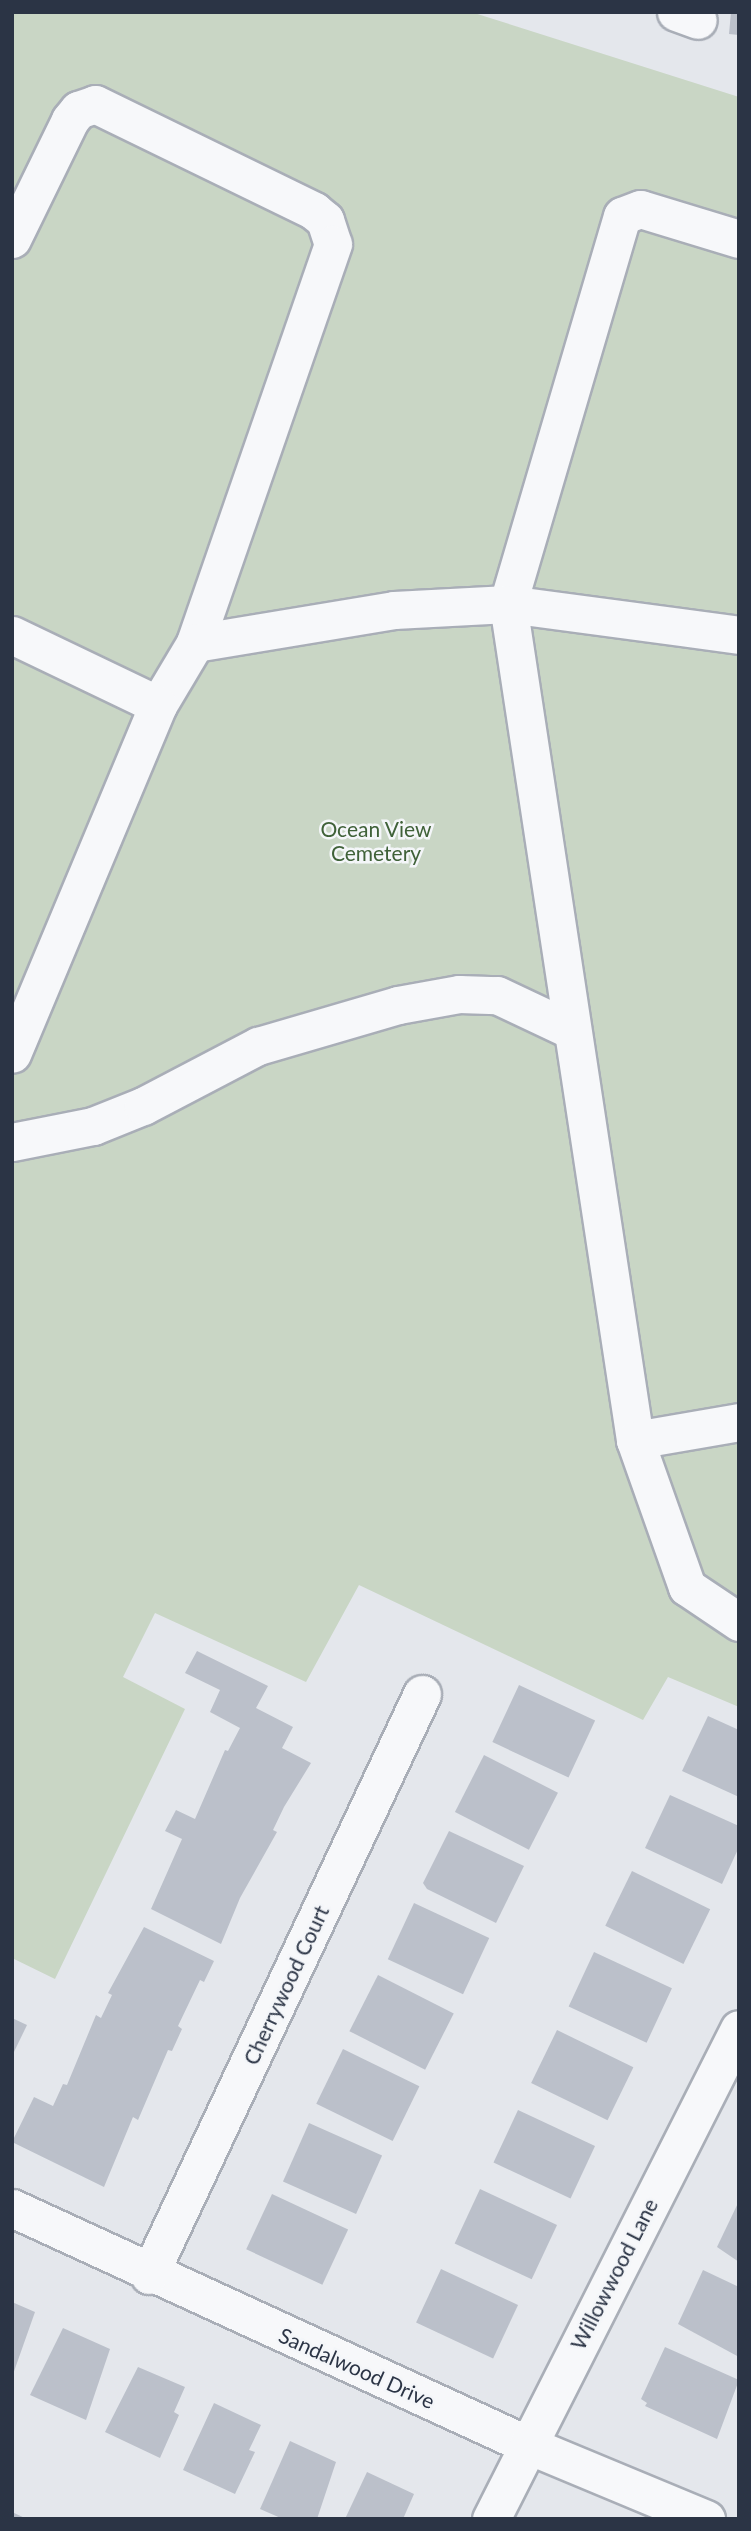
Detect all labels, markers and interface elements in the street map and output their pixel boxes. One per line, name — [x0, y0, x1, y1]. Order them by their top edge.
park label: Ocean View Cemetery — [320, 816, 432, 866]
street label: Cherrywood Court — [238, 1901, 334, 2069]
street label: Willowwood Lane — [565, 2194, 663, 2354]
street label: Sandalwood Drive — [275, 2322, 439, 2414]

